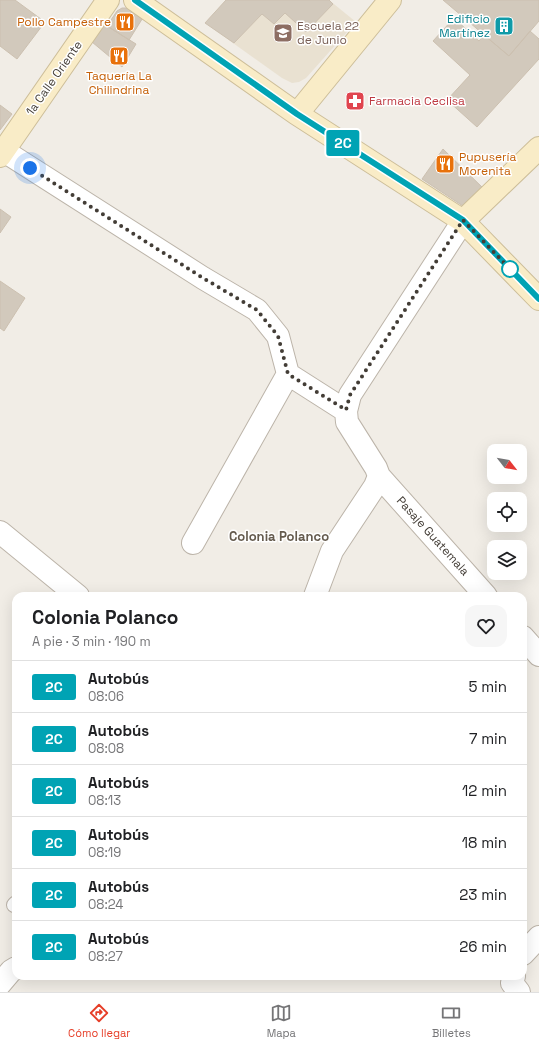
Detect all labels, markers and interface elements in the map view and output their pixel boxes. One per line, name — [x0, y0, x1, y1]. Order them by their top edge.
restaurant icon: Pollo Campestre — [114, 11, 136, 33]
place label: Edificio Martínez — [439, 11, 490, 41]
place label: Pollo Campestre — [17, 14, 111, 30]
building icon: Edificio Martínez — [493, 15, 515, 37]
place label: Escuela 22 de Junio — [297, 18, 359, 48]
school or university icon: Escuela 22 de Junio — [272, 22, 294, 44]
street label: 1a Calle Oriente — [22, 37, 86, 119]
restaurant icon: Taquería La Chilindrina — [108, 45, 130, 67]
place label: Taquería La Chilindrina — [86, 68, 152, 98]
pharmacy icon: Farmacia Ceclisa — [344, 90, 366, 112]
place label: Farmacia Ceclisa — [369, 93, 465, 109]
line badge: 2C — [325, 130, 361, 156]
text: 2C — [334, 134, 352, 152]
place label: Pupusería Morenita — [459, 149, 517, 179]
restaurant icon: Pupusería Morenita — [434, 153, 456, 175]
your location — [20, 158, 40, 178]
unlabelled marker — [501, 260, 519, 278]
north arrow — [487, 444, 527, 484]
map controls — [487, 444, 527, 580]
button: locate — [487, 492, 527, 532]
street label: Pasaje Guatemala — [393, 493, 473, 579]
district label: Colonia Polanco — [229, 528, 329, 545]
button: layers — [487, 540, 527, 580]
text: Colonia Polanco — [32, 605, 179, 630]
button: heart — [465, 605, 507, 647]
text: A pie · 3 min · 190 m — [32, 633, 151, 650]
text: Autobús — [88, 669, 149, 688]
text: 5 min — [468, 677, 507, 696]
text: 2C — [45, 678, 63, 696]
text: 08:06 — [88, 688, 124, 705]
text: Autobús — [88, 721, 149, 740]
text: 7 min — [469, 729, 507, 748]
text: 2C — [45, 730, 63, 748]
text: 08:08 — [88, 740, 124, 757]
text: Autobús — [88, 773, 149, 792]
text: 12 min — [462, 781, 507, 800]
text: 2C — [45, 782, 63, 800]
text: 08:13 — [88, 792, 121, 809]
text: Autobús — [88, 825, 149, 844]
text: 18 min — [462, 833, 507, 852]
text: 2C — [45, 834, 63, 852]
text: 08:19 — [88, 844, 121, 861]
text: Autobús — [88, 877, 149, 896]
text: 23 min — [459, 885, 507, 904]
text: 2C — [45, 886, 63, 904]
text: 08:24 — [88, 896, 123, 913]
text: Autobús — [88, 929, 149, 948]
text: 26 min — [459, 937, 507, 956]
text: 2C — [45, 938, 63, 956]
text: 08:27 — [88, 948, 123, 965]
tab: Cómo llegar — [68, 1002, 130, 1040]
tab: Mapa — [267, 1002, 296, 1040]
tab: Billetes — [432, 1002, 471, 1040]

